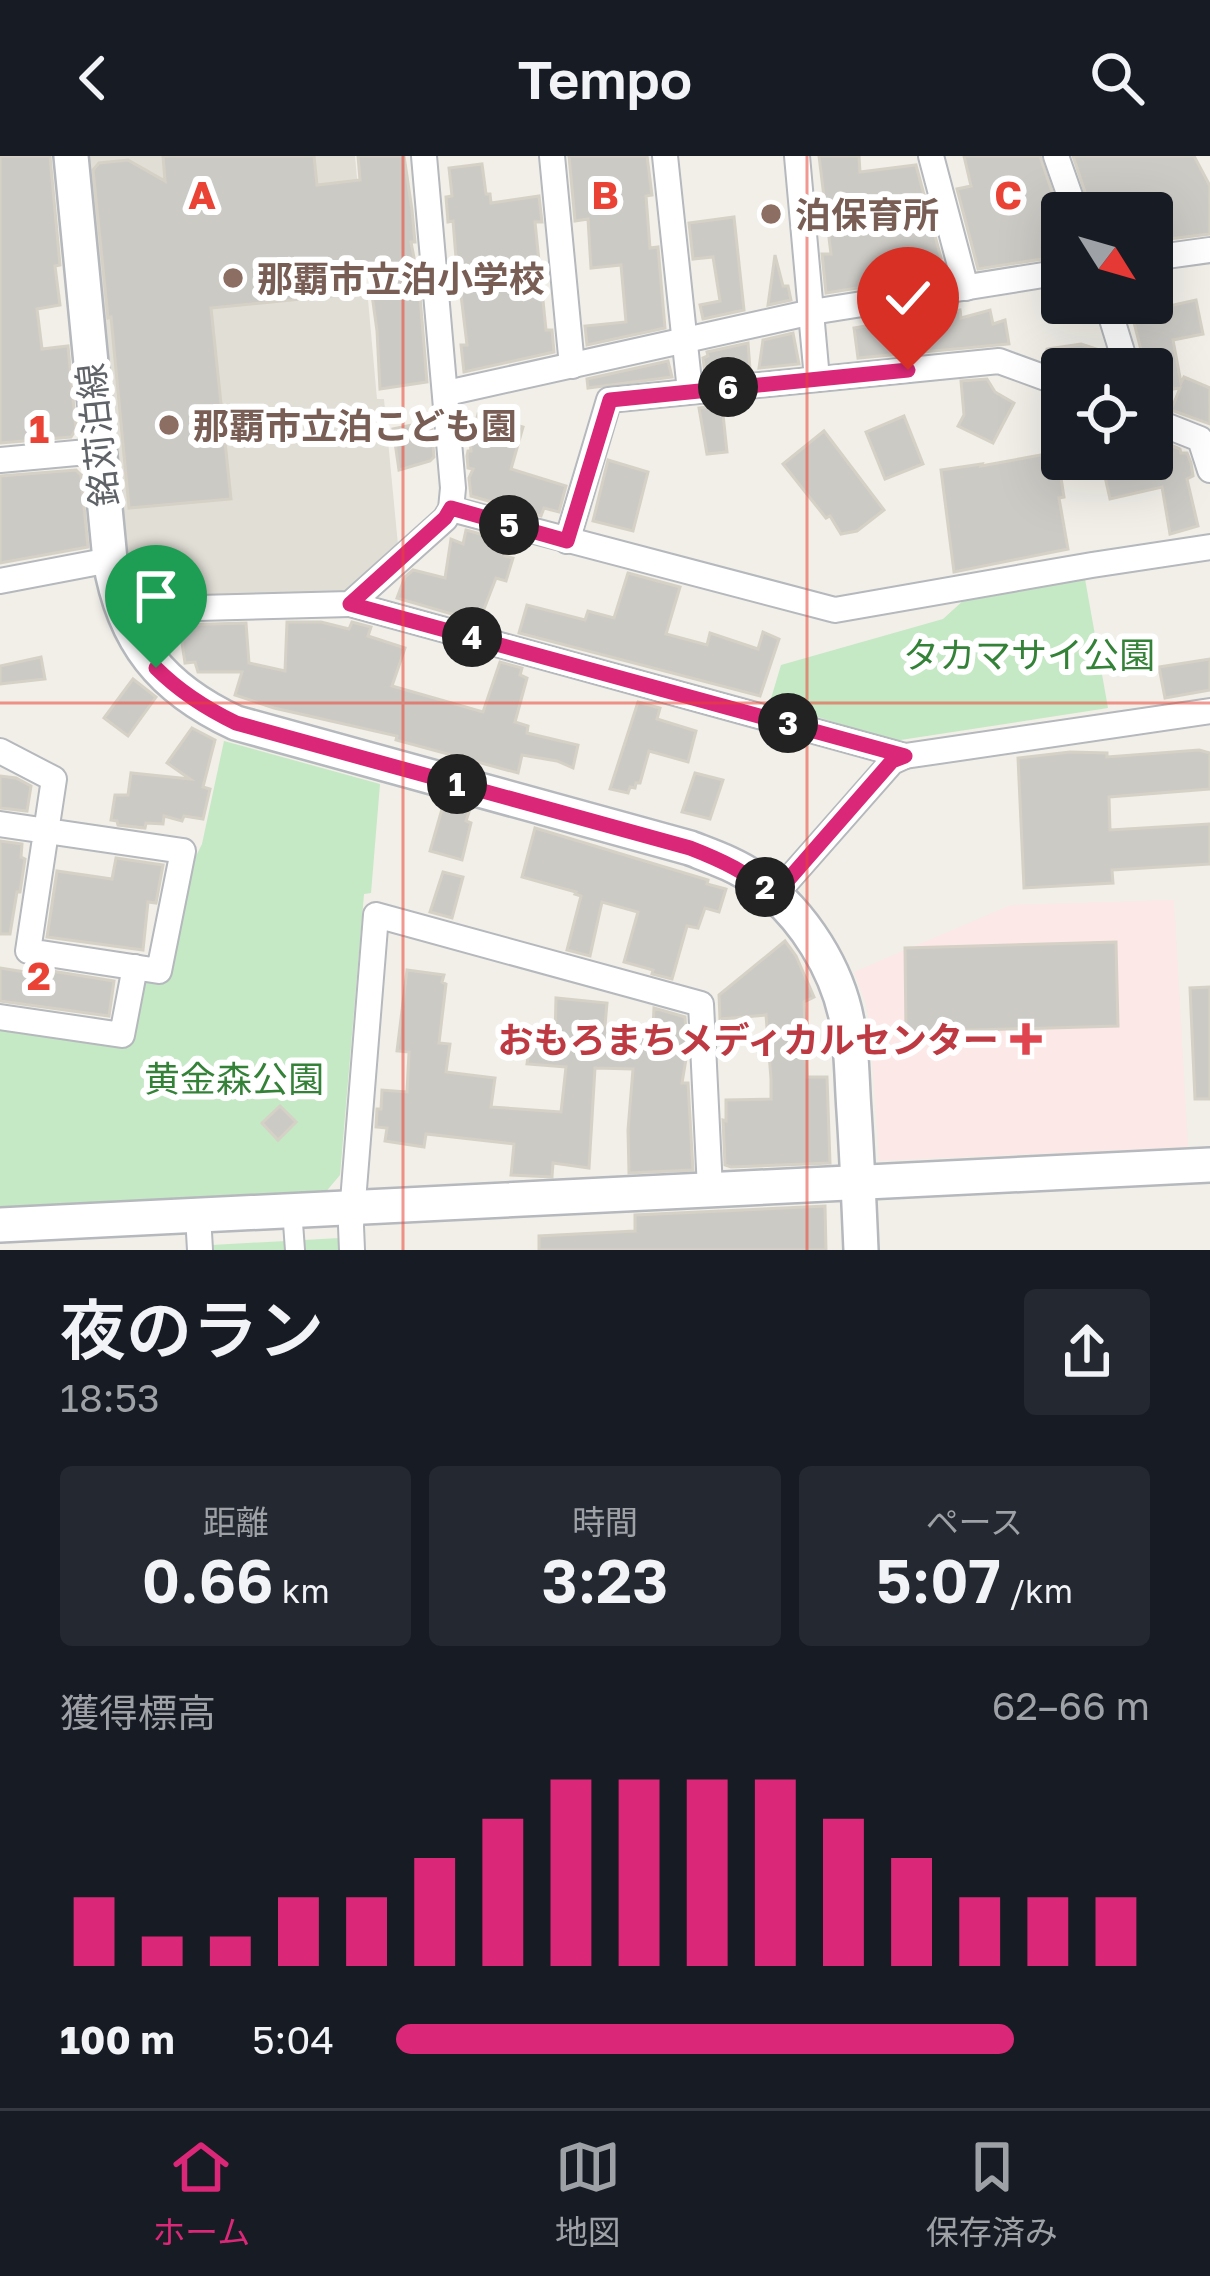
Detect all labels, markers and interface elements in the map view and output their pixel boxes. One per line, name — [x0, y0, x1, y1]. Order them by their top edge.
icon: back — [60, 45, 126, 111]
icon: search — [1084, 45, 1150, 111]
text: Tempo — [518, 46, 692, 111]
text: A — [188, 171, 216, 218]
text: B — [591, 171, 619, 218]
text: C — [994, 171, 1022, 218]
north arrow — [1041, 192, 1173, 324]
map controls — [1041, 192, 1173, 480]
place label: 泊保育所 — [795, 193, 939, 236]
marker: 泊保育所 — [758, 201, 784, 227]
pin — [857, 247, 959, 370]
place label: 那覇市立泊小学校 — [257, 257, 545, 300]
marker: 那覇市立泊小学校 — [220, 265, 246, 291]
icon: check — [875, 265, 941, 331]
button: locate — [1041, 348, 1173, 480]
pin: 6 — [698, 357, 758, 417]
street label: 銘苅泊線 — [68, 361, 126, 509]
text: 6 — [718, 367, 738, 406]
place label: 那覇市立泊こども園 — [193, 404, 517, 447]
text: 1 — [29, 405, 49, 452]
marker: 那覇市立泊こども園 — [156, 412, 182, 438]
pin: 5 — [479, 495, 539, 555]
text: 5 — [499, 505, 519, 544]
pin — [105, 545, 207, 668]
icon: arrive — [123, 563, 189, 629]
pin: 4 — [442, 607, 502, 667]
text: 4 — [462, 617, 482, 656]
park label: タカマサイ公園 — [903, 633, 1155, 676]
pin: 3 — [758, 693, 818, 753]
text: 3 — [778, 703, 798, 742]
pin: 1 — [427, 754, 487, 814]
text: 1 — [449, 764, 466, 803]
pin: 2 — [735, 857, 795, 917]
text: 2 — [755, 867, 775, 906]
text: 2 — [27, 952, 51, 999]
place label: おもろまちメディカルセンター — [498, 1018, 999, 1061]
marker: おもろまちメディカルセンター — [1010, 1023, 1042, 1055]
park label: 黄金森公園 — [144, 1057, 324, 1100]
text: 夜のラン — [60, 1289, 324, 1369]
button: share — [1024, 1289, 1150, 1415]
text: 18:53 — [60, 1374, 160, 1421]
text: 距離 — [203, 1502, 269, 1541]
text: 時間 — [572, 1502, 638, 1541]
text: ペース — [926, 1502, 1023, 1541]
text: 0.66 — [142, 1544, 274, 1616]
text: 3:23 — [541, 1544, 669, 1616]
text: 5:07 — [876, 1544, 1001, 1616]
text: km — [274, 1571, 330, 1610]
text: /km — [1001, 1571, 1073, 1610]
text: 62–66 m — [992, 1682, 1150, 1729]
text: 獲得標高 — [60, 1689, 216, 1736]
text: 100 m — [60, 2016, 175, 2063]
text: 5:04 — [252, 2016, 334, 2063]
tab: ホーム — [152, 2134, 250, 2254]
tab: 地図 — [555, 2134, 621, 2254]
tab: 保存済み — [926, 2134, 1058, 2254]

